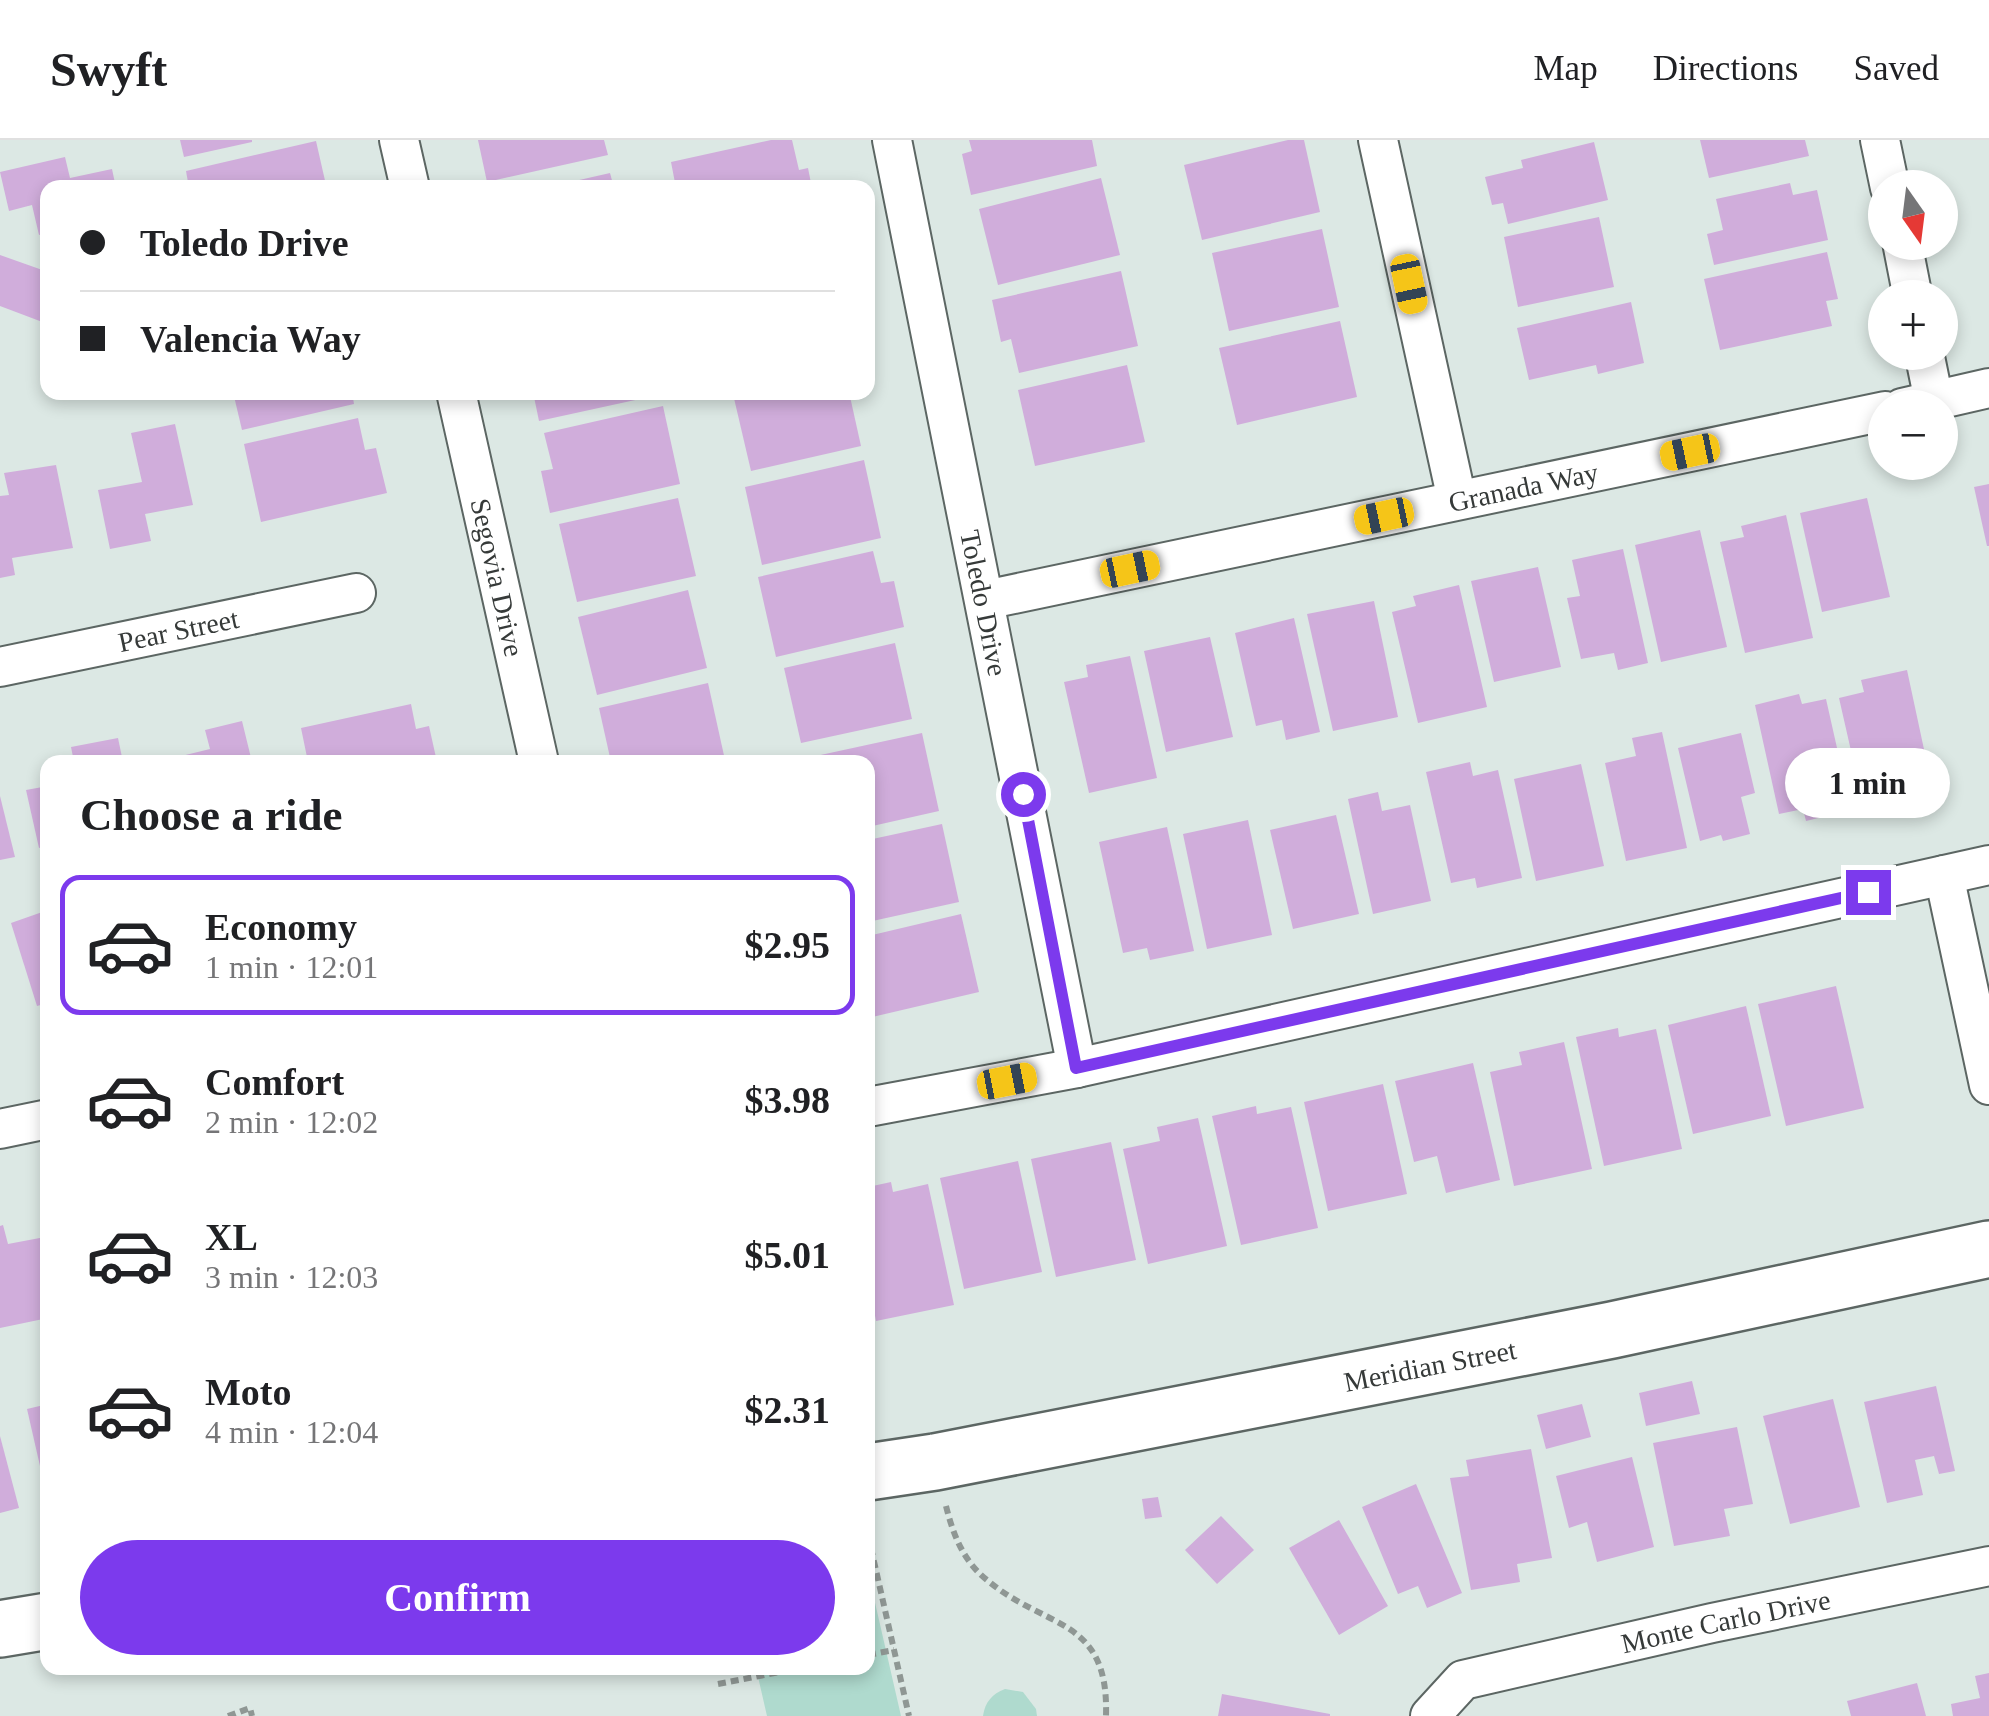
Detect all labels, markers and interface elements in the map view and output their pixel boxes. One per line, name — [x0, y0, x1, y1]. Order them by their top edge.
text: Swyft — [50, 43, 167, 96]
text: Map — [1534, 49, 1598, 88]
text: Directions — [1653, 49, 1798, 88]
text: Saved — [1853, 49, 1939, 88]
north arrow — [1868, 170, 1958, 260]
map controls — [1868, 170, 1958, 480]
text: Toledo Drive — [140, 222, 349, 264]
car — [1388, 252, 1430, 316]
button: + — [1868, 280, 1958, 370]
text: Valencia Way — [140, 318, 361, 360]
button: − — [1868, 390, 1958, 480]
car — [1658, 431, 1722, 473]
street label: Granada Way — [1446, 456, 1601, 518]
street label: Segovia Drive — [465, 495, 530, 659]
car — [1352, 495, 1416, 537]
street label: Toledo Drive — [955, 527, 1014, 679]
car — [1098, 548, 1162, 590]
street label: Pear Street — [115, 602, 241, 658]
callout: 1 min — [1786, 747, 1950, 817]
text: 1 min — [1829, 765, 1906, 801]
route start — [1001, 772, 1046, 817]
text: Choose a ride — [80, 790, 343, 840]
route end — [1846, 870, 1891, 915]
icon: car — [85, 900, 175, 990]
text: Economy — [205, 906, 357, 948]
text: $2.95 — [745, 924, 830, 966]
text: 1 min · 12:01 — [205, 949, 378, 985]
icon: car — [85, 1055, 175, 1145]
text: Comfort — [205, 1061, 344, 1103]
car — [975, 1061, 1039, 1101]
text: $3.98 — [745, 1079, 830, 1121]
text: 2 min · 12:02 — [205, 1104, 378, 1140]
icon: car — [85, 1210, 175, 1300]
text: XL — [205, 1216, 258, 1258]
text: $5.01 — [745, 1234, 830, 1276]
text: 3 min · 12:03 — [205, 1259, 378, 1295]
street label: Meridian Street — [1341, 1333, 1519, 1397]
icon: car — [85, 1365, 175, 1455]
text: Moto — [205, 1371, 292, 1413]
text: $2.31 — [745, 1389, 830, 1431]
text: 4 min · 12:04 — [205, 1414, 378, 1450]
button: Confirm — [80, 1540, 835, 1655]
street label: Monte Carlo Drive — [1618, 1584, 1833, 1659]

